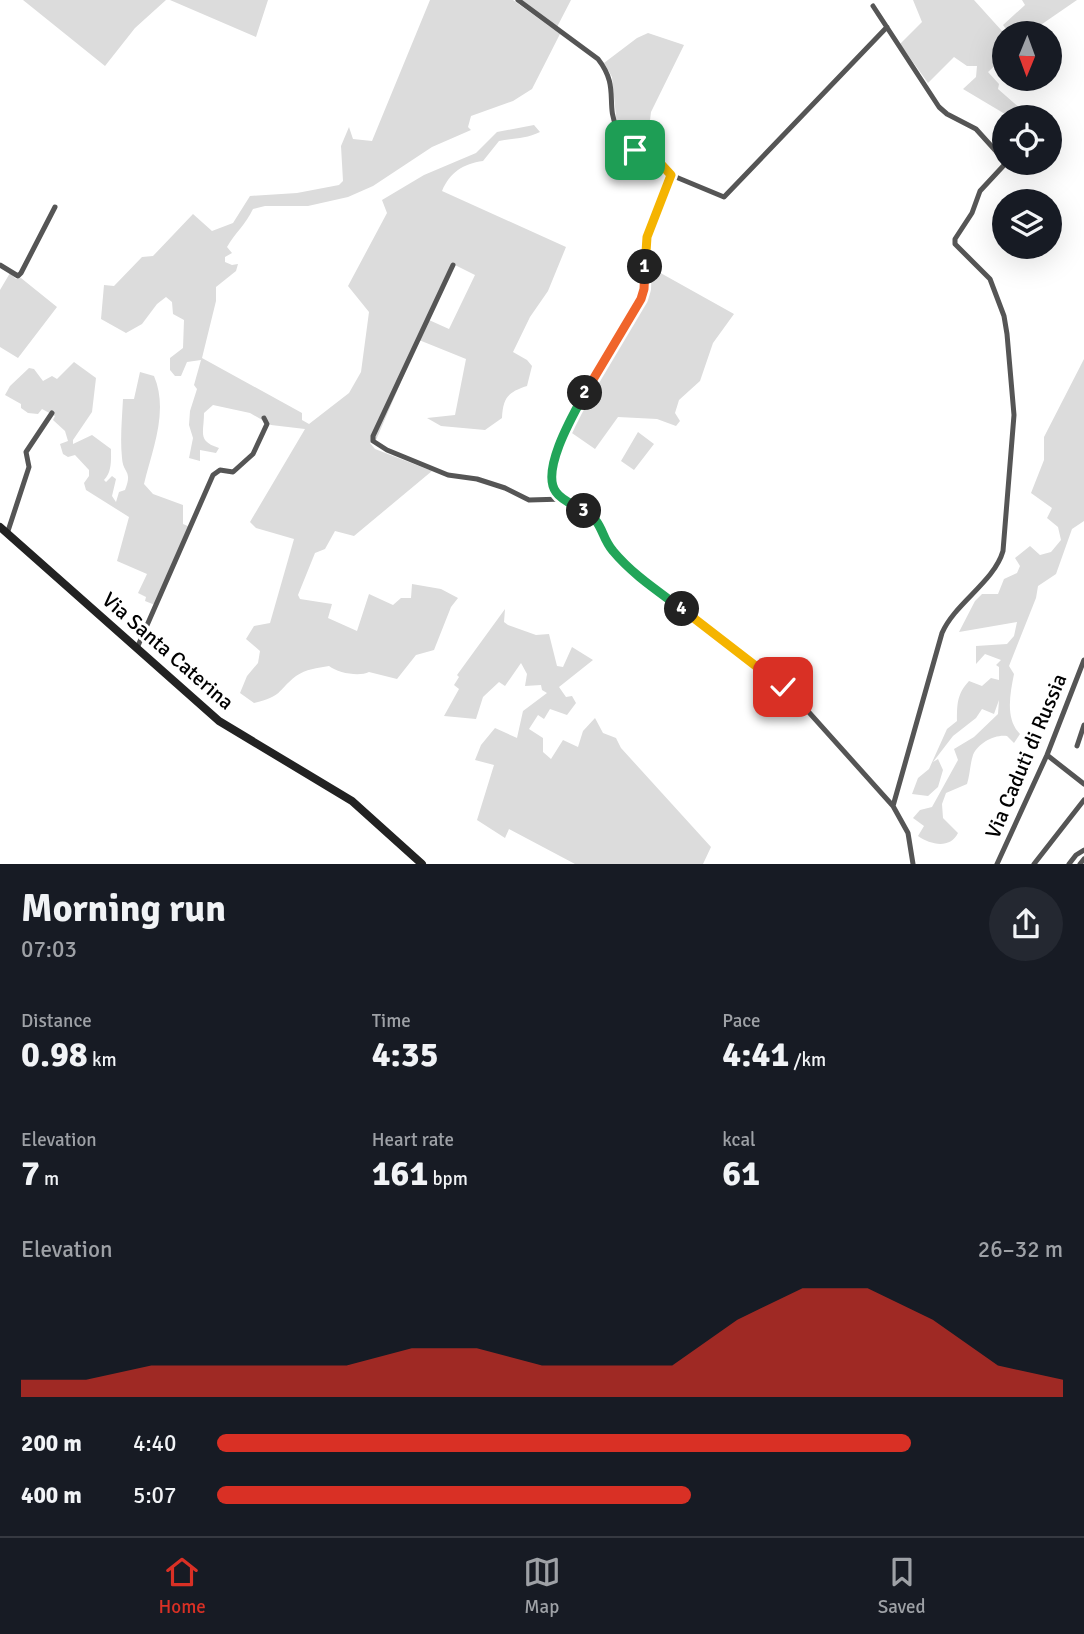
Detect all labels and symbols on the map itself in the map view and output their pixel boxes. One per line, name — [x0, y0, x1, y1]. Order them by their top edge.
north arrow — [992, 21, 1062, 91]
pin — [605, 120, 665, 180]
pin: 1 — [628, 250, 662, 284]
pin: 2 — [568, 376, 602, 410]
pin: 3 — [566, 494, 602, 528]
street label: Via Santa Caterina — [97, 587, 239, 715]
pin: 4 — [664, 592, 700, 626]
pin — [753, 657, 813, 717]
street label: Via Caduti di Russia — [980, 670, 1072, 842]

